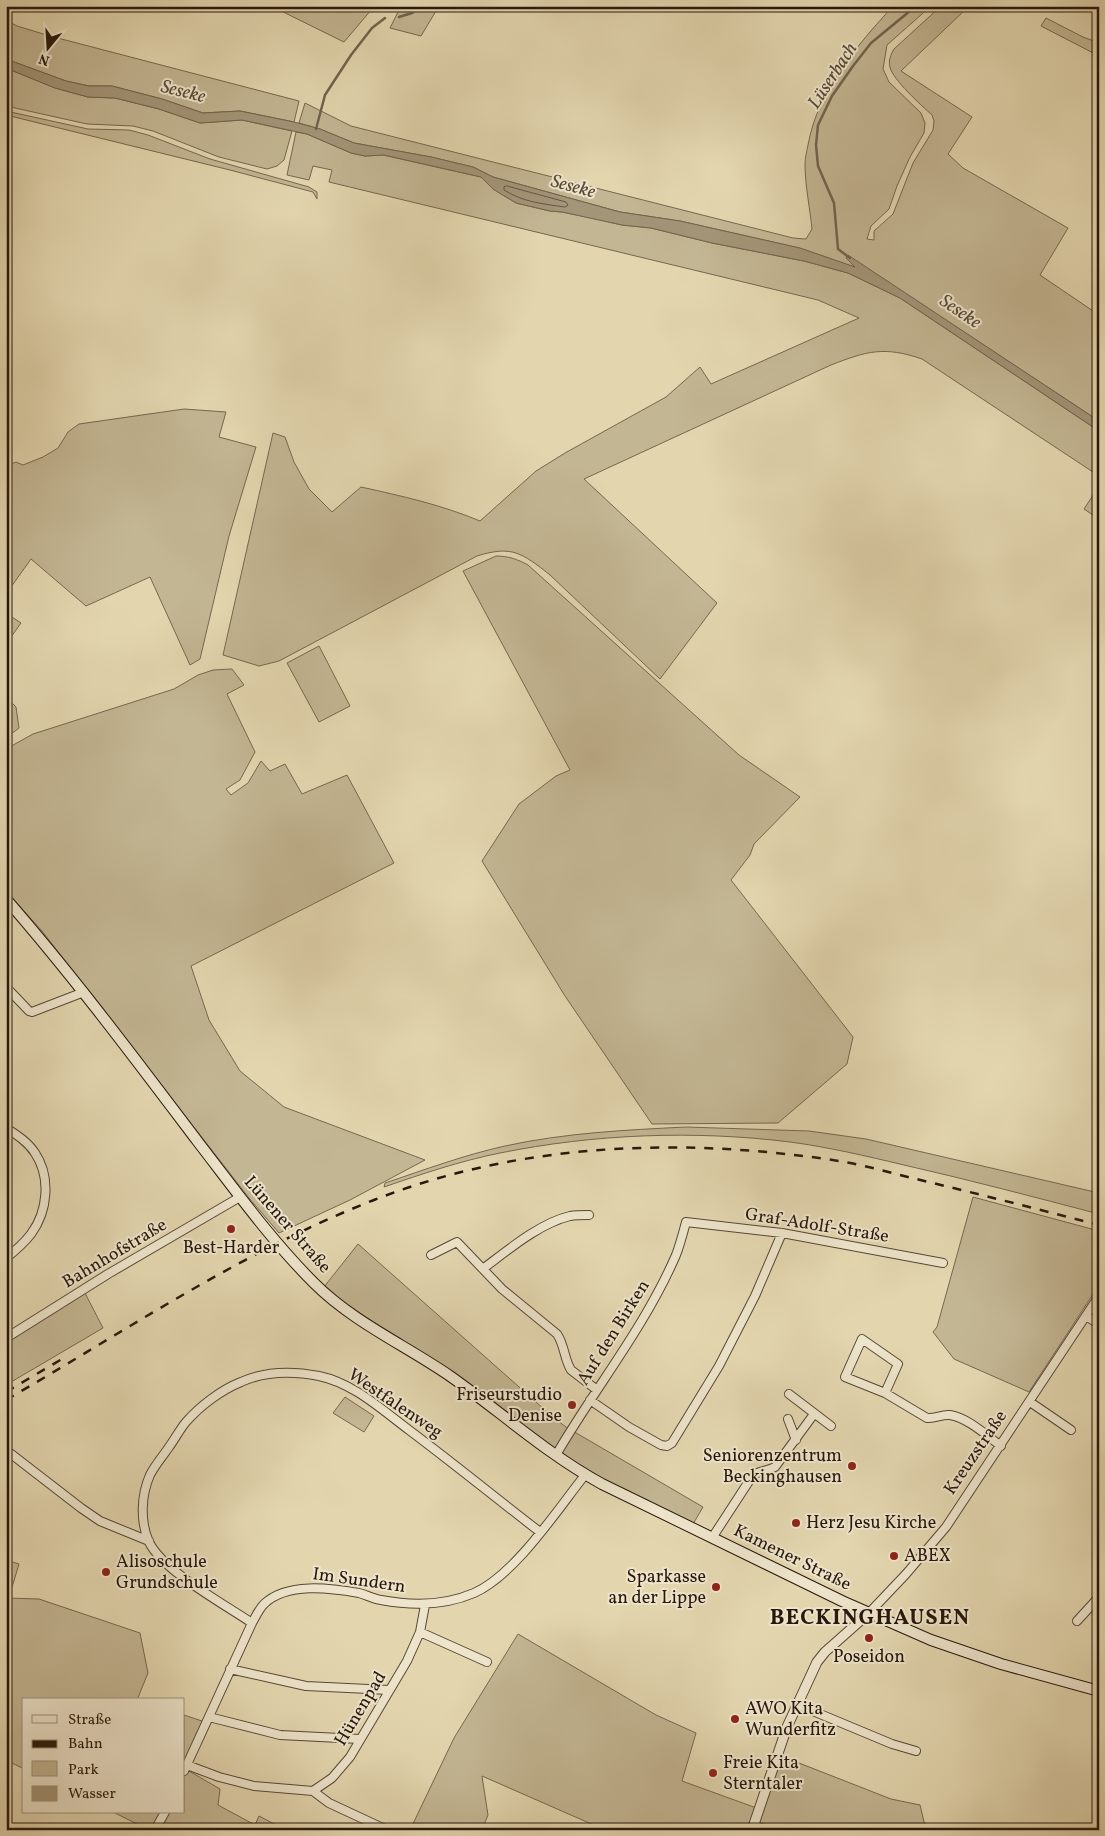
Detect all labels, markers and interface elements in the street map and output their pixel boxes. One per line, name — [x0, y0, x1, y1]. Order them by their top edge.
north arrow — [22, 22, 72, 72]
water label: Lüserbach — [802, 38, 864, 114]
text: N — [37, 48, 52, 70]
water label: Seseke — [158, 74, 208, 110]
water label: Seseke — [548, 169, 598, 205]
water label: Seseke — [934, 289, 986, 335]
street label: Lünener Straße — [238, 1171, 336, 1279]
street label: Graf-Adolf-Straße — [743, 1202, 891, 1250]
street label: Bahnhofstraße — [58, 1213, 172, 1295]
marker: Best-Harder — [225, 1223, 237, 1235]
place label: Best-Harder — [183, 1236, 280, 1261]
street label: Auf den Birken — [572, 1275, 657, 1391]
street label: Westfalenweg — [343, 1363, 447, 1445]
place label: Friseurstudio Denise — [456, 1383, 562, 1429]
marker: Friseurstudio Denise — [566, 1399, 578, 1411]
street label: Kreuzstraße — [938, 1406, 1014, 1500]
place label: Seniorenzentrum Beckinghausen — [703, 1444, 842, 1490]
marker: Seniorenzentrum Beckinghausen — [846, 1460, 858, 1472]
place label: Herz Jesu Kirche — [806, 1511, 936, 1536]
marker: Herz Jesu Kirche — [790, 1517, 802, 1529]
street label: Kamener Straße — [729, 1519, 855, 1597]
place label: ABEX — [904, 1544, 951, 1569]
place label: Alisoschule Grundschule — [116, 1550, 218, 1596]
marker: ABEX — [888, 1550, 900, 1562]
street label: Im Sundern — [311, 1562, 407, 1600]
place label: Sparkasse an der Lippe — [608, 1565, 706, 1611]
marker: Alisoschule Grundschule — [100, 1566, 112, 1578]
marker: Sparkasse an der Lippe — [710, 1581, 722, 1593]
district label: BECKINGHAUSEN — [770, 1603, 970, 1634]
marker: Poseidon — [863, 1632, 875, 1644]
place label: Poseidon — [833, 1645, 905, 1670]
street label: Hünenpad — [329, 1667, 393, 1751]
place label: AWO Kita Wunderfitz — [745, 1697, 836, 1743]
legend — [22, 1698, 185, 1814]
text: Straße — [68, 1710, 111, 1731]
marker: AWO Kita Wunderfitz — [729, 1713, 741, 1725]
text: Bahn — [68, 1734, 103, 1755]
place label: Freie Kita Sterntaler — [723, 1751, 803, 1797]
text: Park — [68, 1760, 99, 1781]
marker: Freie Kita Sterntaler — [707, 1767, 719, 1779]
text: Wasser — [68, 1784, 116, 1805]

